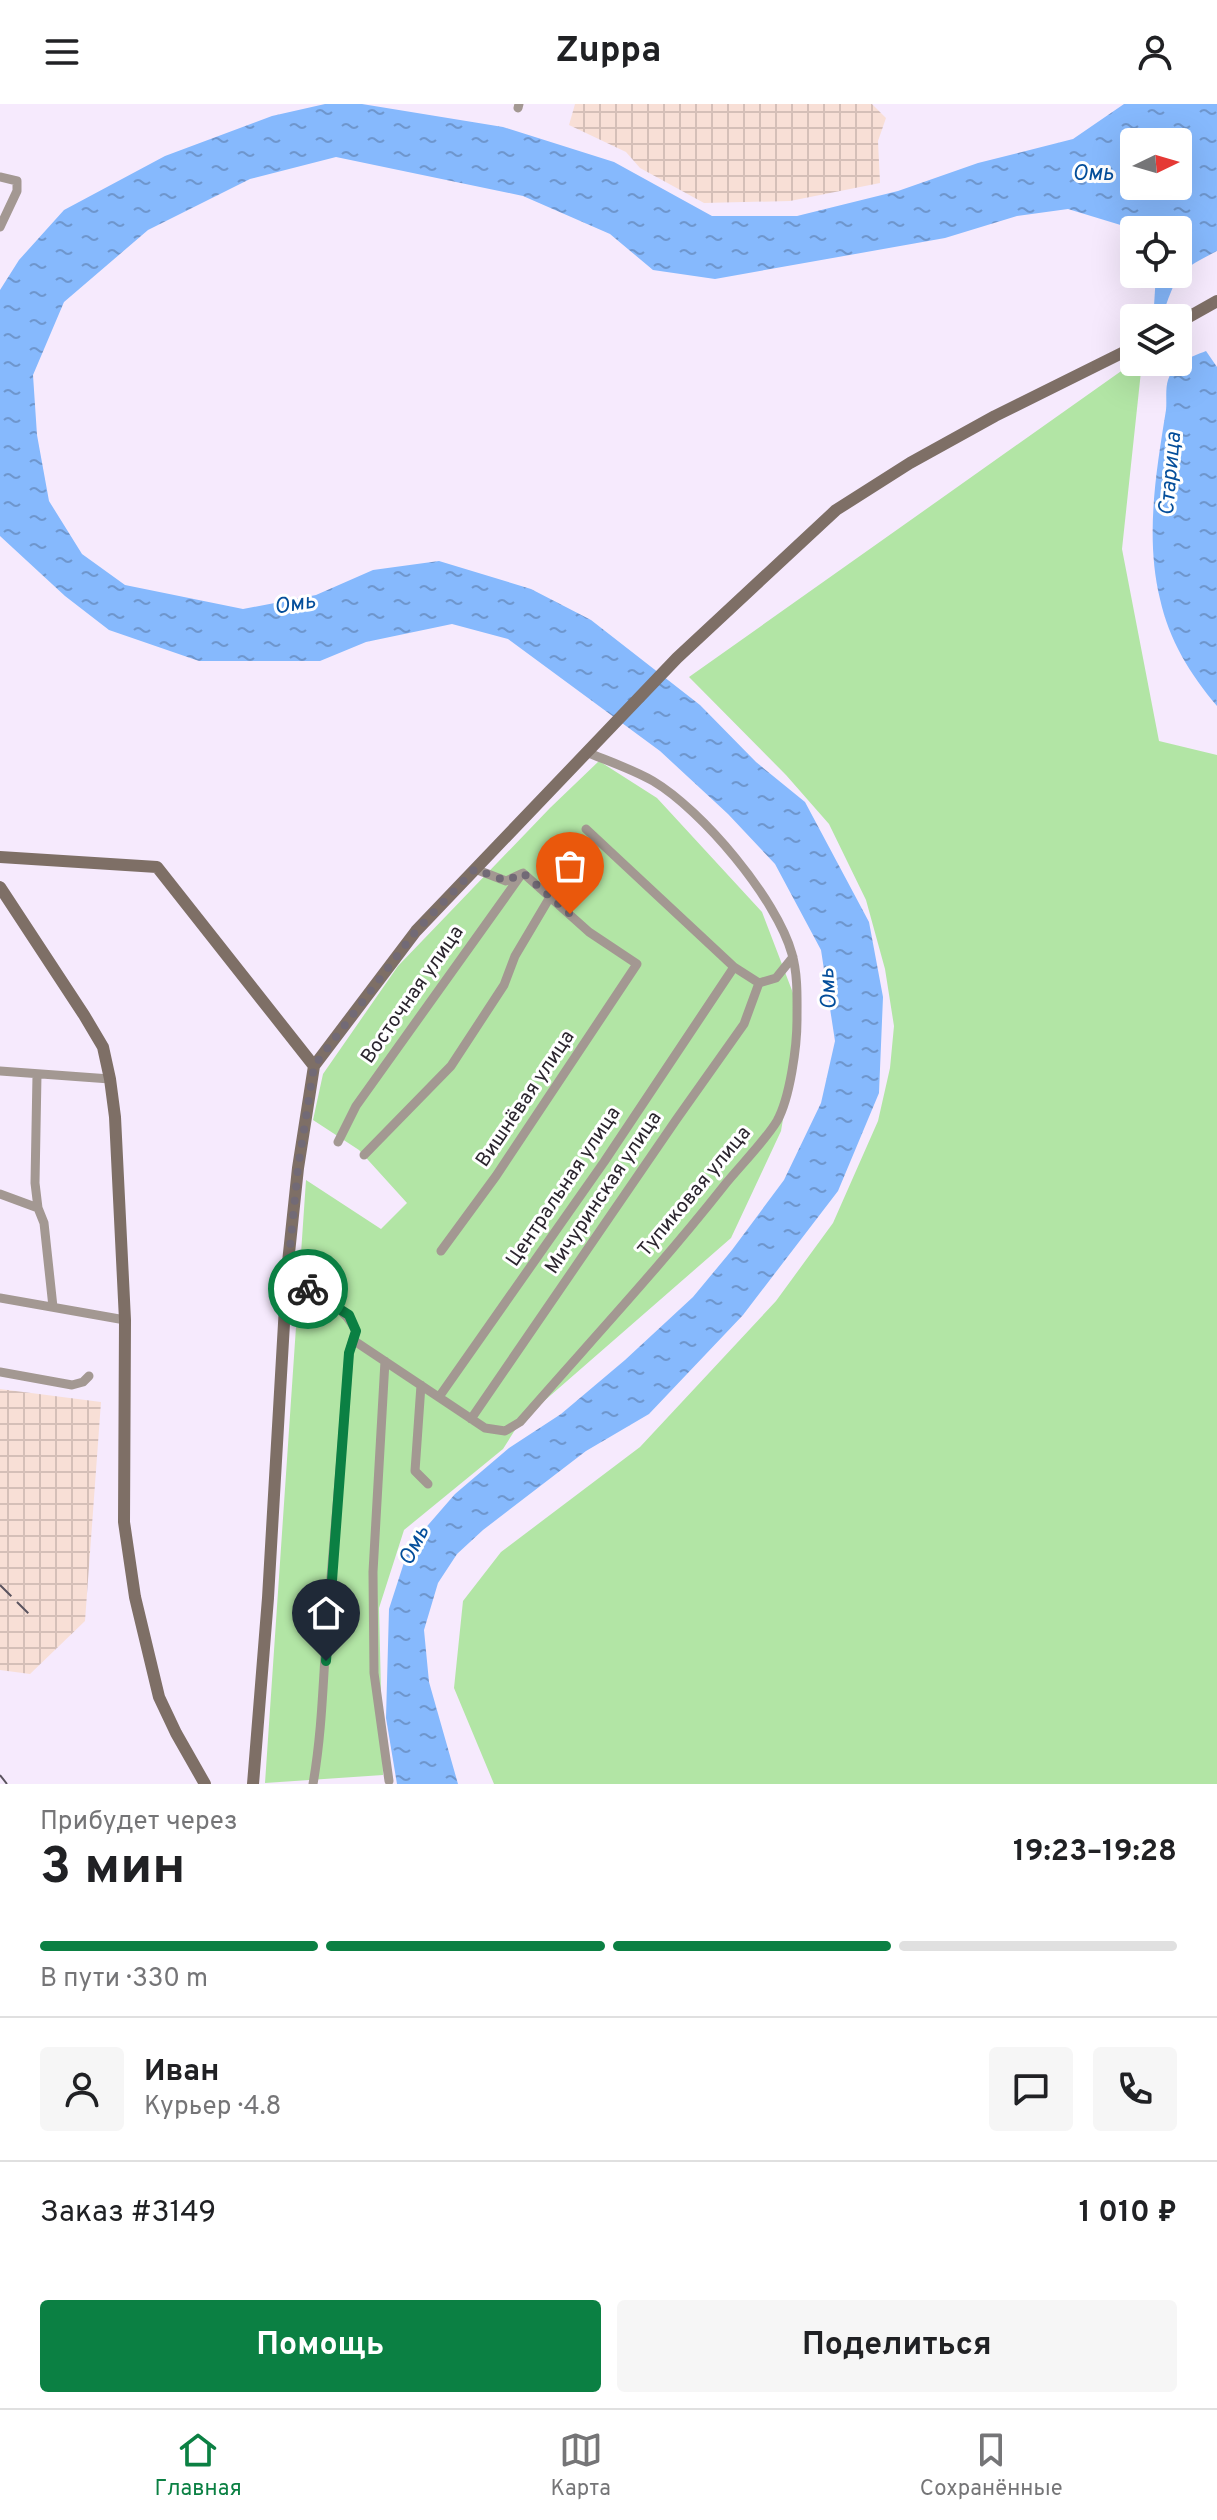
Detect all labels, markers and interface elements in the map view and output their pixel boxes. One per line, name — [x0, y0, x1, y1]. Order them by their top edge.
text: Zuppa — [556, 29, 661, 75]
icon: menu — [40, 30, 84, 74]
icon: person — [1133, 30, 1177, 74]
north arrow — [1120, 128, 1192, 200]
map controls — [1120, 128, 1192, 376]
water label: Омь — [1072, 161, 1114, 188]
button: locate — [1120, 216, 1192, 288]
button: layers — [1120, 304, 1192, 376]
water label: Старица — [1154, 430, 1188, 517]
water label: Омь — [272, 588, 318, 622]
pin — [536, 832, 604, 914]
icon: bag — [548, 844, 592, 888]
street label: Восточная улица — [356, 921, 470, 1069]
water label: Омь — [814, 967, 844, 1011]
street label: Вишнёвая улица — [471, 1026, 581, 1172]
street label: Центральная улица — [501, 1102, 627, 1272]
street label: Мичуринская улица — [540, 1107, 668, 1279]
street label: Тупиковая улица — [633, 1121, 757, 1263]
courier — [268, 1249, 348, 1329]
icon: bike — [286, 1267, 330, 1311]
water label: Омь — [394, 1521, 436, 1571]
pin — [292, 1579, 360, 1661]
icon: home — [304, 1591, 348, 1635]
text: Прибудет через — [40, 1806, 238, 1839]
text: 19:23–19:28 — [1013, 1834, 1177, 1871]
text: 3 мин — [40, 1836, 185, 1902]
text: В пути · 330 m — [40, 1963, 208, 1996]
button: person — [40, 2047, 124, 2131]
button: chat — [989, 2047, 1073, 2131]
button: phone — [1093, 2047, 1177, 2131]
text: Иван — [144, 2054, 219, 2091]
text: Курьер · 4.8 — [144, 2091, 281, 2124]
text: Заказ #3149 — [40, 2195, 216, 2232]
text: 1 010 ₽ — [1079, 2195, 1177, 2232]
button: Помощь — [40, 2300, 601, 2392]
button: Поделиться — [617, 2300, 1177, 2392]
tab: Главная — [154, 2428, 242, 2503]
tab: Карта — [551, 2428, 611, 2503]
tab: Сохранённые — [920, 2428, 1063, 2503]

